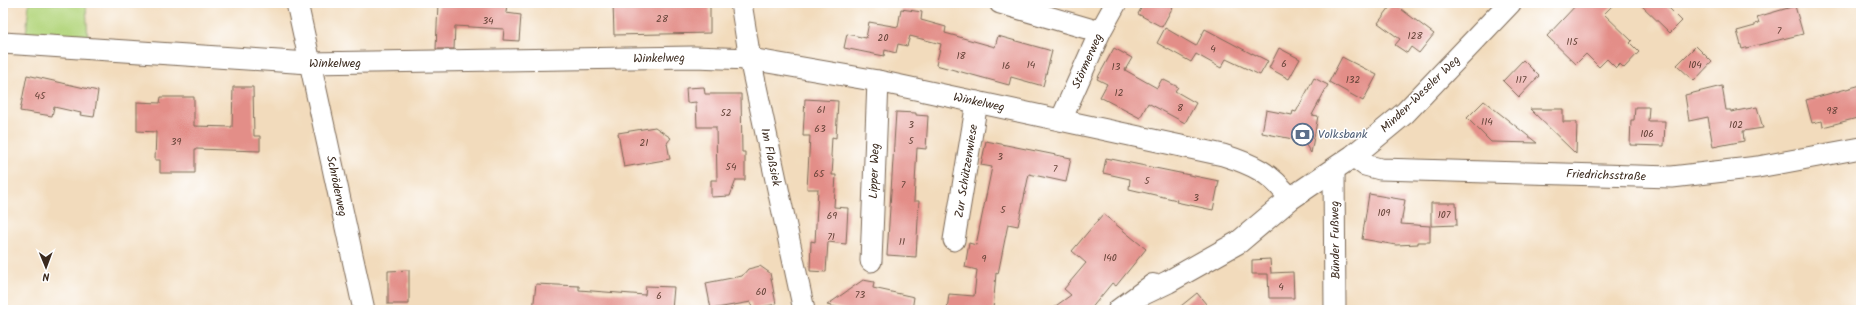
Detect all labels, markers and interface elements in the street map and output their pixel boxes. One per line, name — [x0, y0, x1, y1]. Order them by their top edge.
house number: 28 — [656, 11, 669, 27]
house number: 34 — [482, 13, 494, 29]
house number: 7 — [1777, 23, 1782, 39]
house number: 128 — [1408, 28, 1423, 44]
house number: 20 — [878, 30, 888, 46]
street label: Störmerweg — [1067, 30, 1108, 92]
house number: 115 — [1566, 34, 1578, 50]
house number: 4 — [1210, 41, 1216, 57]
house number: 18 — [956, 48, 967, 64]
street label: Winkelweg — [633, 49, 685, 68]
street label: Minden-Weseler Weg — [1376, 51, 1465, 138]
street label: Winkelweg — [309, 54, 361, 73]
house number: 6 — [1281, 56, 1287, 72]
house number: 14 — [1027, 57, 1036, 73]
house number: 104 — [1688, 57, 1702, 73]
house number: 16 — [1002, 58, 1010, 74]
house number: 13 — [1112, 59, 1121, 75]
house number: 132 — [1346, 72, 1361, 88]
house number: 117 — [1516, 72, 1527, 88]
house number: 12 — [1115, 85, 1124, 101]
house number: 45 — [35, 88, 46, 104]
street label: Winkelweg — [952, 88, 1006, 117]
house number: 8 — [1177, 100, 1184, 116]
house number: 61 — [817, 102, 825, 118]
house number: 98 — [1827, 103, 1838, 119]
house number: 52 — [720, 105, 732, 121]
house number: 114 — [1481, 114, 1493, 130]
house number: 3 — [908, 117, 914, 133]
house number: 102 — [1729, 117, 1743, 133]
house number: 63 — [814, 121, 826, 137]
bank icon: Volksbank — [1289, 121, 1315, 147]
street label: Zur Schützenwiese — [950, 122, 983, 219]
place label: Volksbank — [1318, 125, 1368, 144]
street label: Im Flaßsiek — [755, 126, 786, 188]
house number: 106 — [1640, 126, 1654, 142]
house number: 5 — [908, 133, 914, 149]
house number: 39 — [171, 134, 181, 150]
house number: 21 — [640, 135, 648, 151]
street label: Lipper Weg — [864, 143, 885, 199]
house number: 3 — [997, 149, 1003, 165]
street label: Schröderweg — [321, 154, 352, 219]
house number: 54 — [726, 159, 737, 175]
house number: 7 — [1053, 161, 1058, 177]
street label: Friedrichsstraße — [1566, 165, 1647, 186]
house number: 65 — [814, 166, 825, 182]
house number: 5 — [1144, 173, 1150, 189]
house number: 7 — [901, 177, 906, 193]
house number: 3 — [1193, 190, 1199, 206]
street label: Bünder Fußweg — [1325, 200, 1346, 279]
house number: 5 — [1000, 202, 1006, 218]
house number: 109 — [1377, 205, 1391, 221]
house number: 107 — [1438, 207, 1451, 223]
house number: 69 — [827, 208, 837, 224]
house number: 71 — [827, 229, 835, 245]
house number: 11 — [899, 234, 905, 250]
north arrow — [26, 247, 66, 287]
house number: 140 — [1103, 250, 1117, 266]
house number: 9 — [982, 251, 987, 267]
text: N — [42, 267, 50, 285]
house number: 4 — [1278, 279, 1284, 295]
house number: 60 — [756, 284, 766, 300]
house number: 73 — [855, 287, 865, 303]
house number: 6 — [656, 288, 662, 304]

